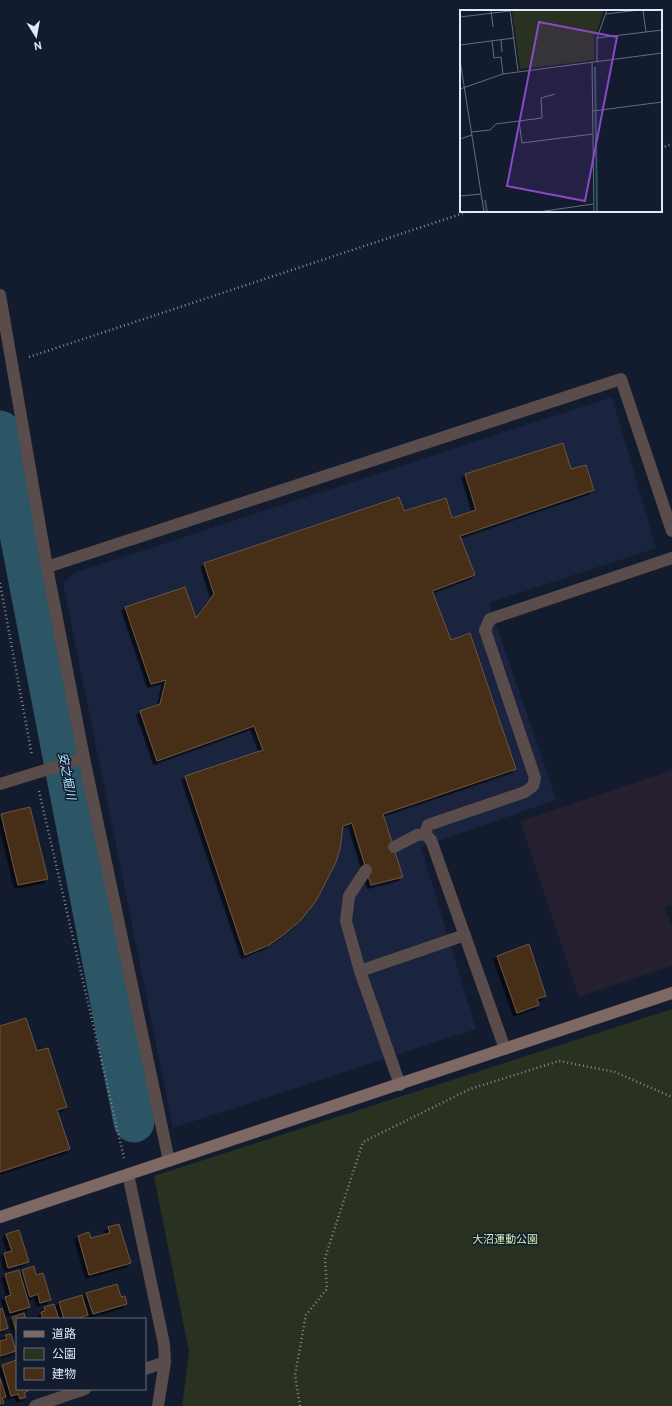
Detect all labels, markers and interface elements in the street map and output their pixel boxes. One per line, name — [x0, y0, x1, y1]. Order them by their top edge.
inset map — [460, 10, 662, 212]
north arrow — [16, 16, 56, 56]
text: N — [33, 37, 43, 52]
water label: 安之堀川 — [54, 751, 79, 803]
park label: 大沼運動公園 — [472, 1233, 538, 1247]
legend — [16, 1318, 146, 1390]
text: 道路 — [52, 1327, 76, 1343]
text: 公園 — [52, 1347, 76, 1363]
text: 建物 — [52, 1367, 76, 1383]

